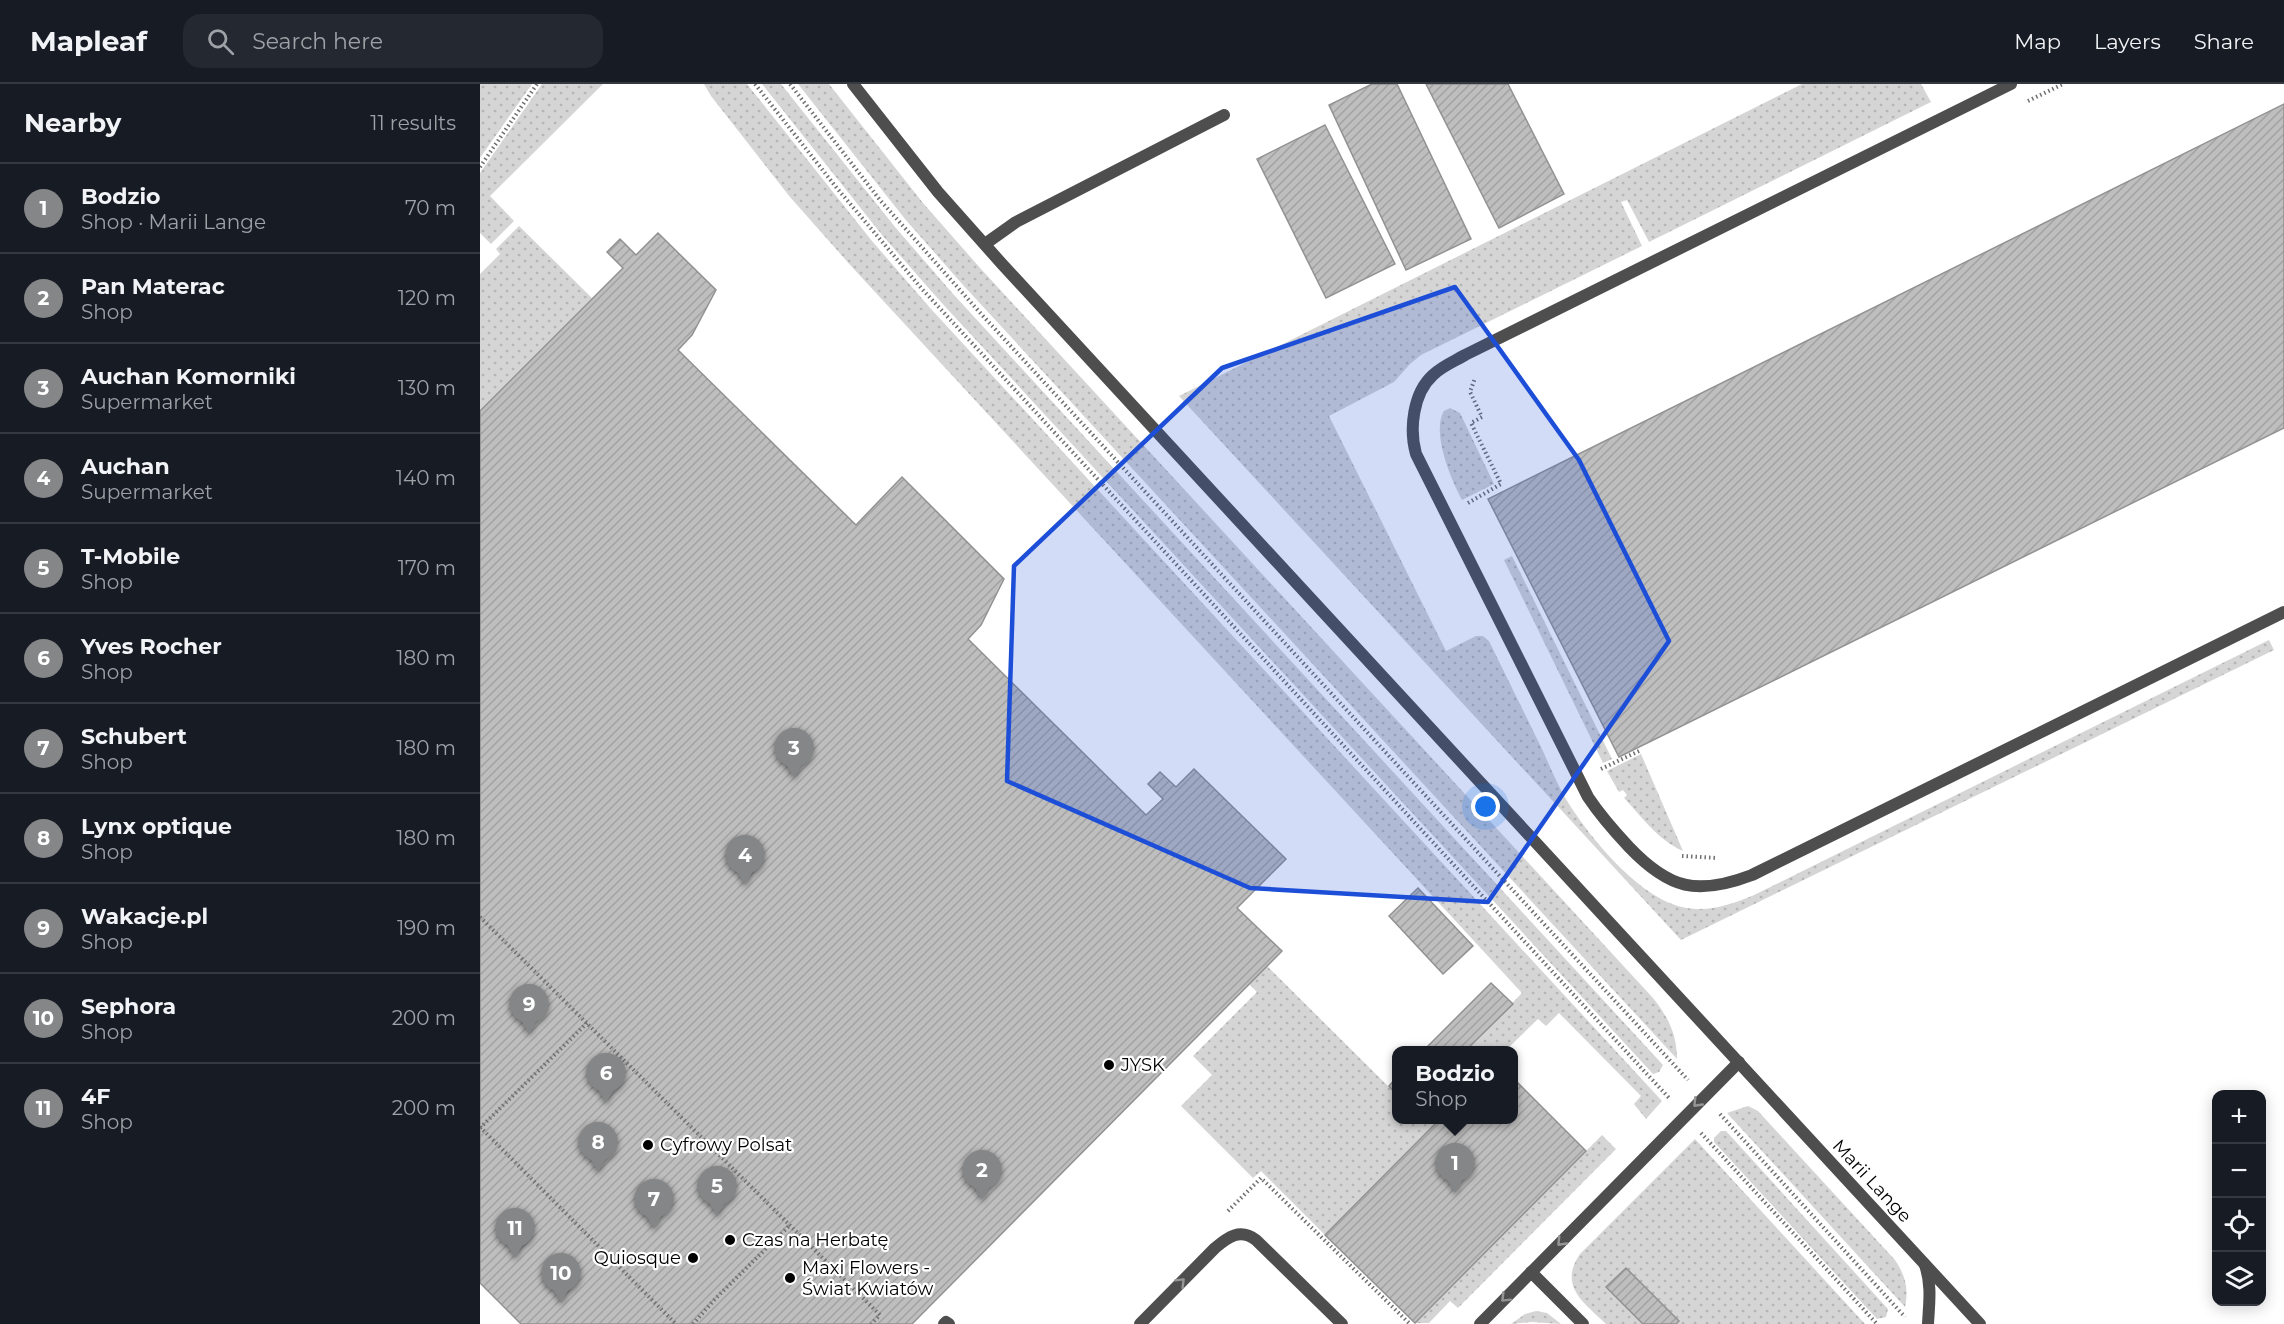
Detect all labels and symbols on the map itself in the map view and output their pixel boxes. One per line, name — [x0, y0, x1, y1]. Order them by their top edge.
pin: 3 — [774, 728, 814, 778]
your location — [1471, 792, 1500, 821]
pin: 4 — [726, 836, 764, 885]
pin: 9 — [509, 984, 548, 1034]
pin: 6 — [586, 1054, 626, 1103]
place label: JYSK — [1120, 1054, 1165, 1076]
marker: JYSK — [1102, 1058, 1116, 1072]
one-way arrow — [1694, 1096, 1705, 1107]
pin: 8 — [578, 1122, 618, 1172]
place label: Cyfrowy Polsat — [660, 1134, 792, 1156]
street label: Marii Lange — [1828, 1135, 1916, 1227]
marker: Cyfrowy Polsat — [641, 1138, 655, 1152]
pin: 1 — [1436, 1144, 1474, 1193]
pin: 2 — [962, 1150, 1002, 1200]
pin: 5 — [698, 1166, 736, 1216]
pin: 7 — [634, 1180, 674, 1229]
pin: 11 — [495, 1208, 534, 1258]
place label: Czas na Herbatę — [742, 1229, 889, 1251]
marker: Czas na Herbatę — [723, 1233, 737, 1247]
one-way arrow — [1557, 1235, 1568, 1246]
place label: Quiosque — [594, 1247, 681, 1269]
marker: Quiosque — [686, 1251, 700, 1265]
pin: 10 — [542, 1254, 580, 1303]
place label: Maxi Flowers - Świat Kwiatów — [802, 1257, 934, 1300]
marker: Maxi Flowers - Świat Kwiatów — [783, 1271, 797, 1285]
one-way arrow — [1174, 1279, 1185, 1289]
one-way arrow — [1502, 1291, 1513, 1302]

